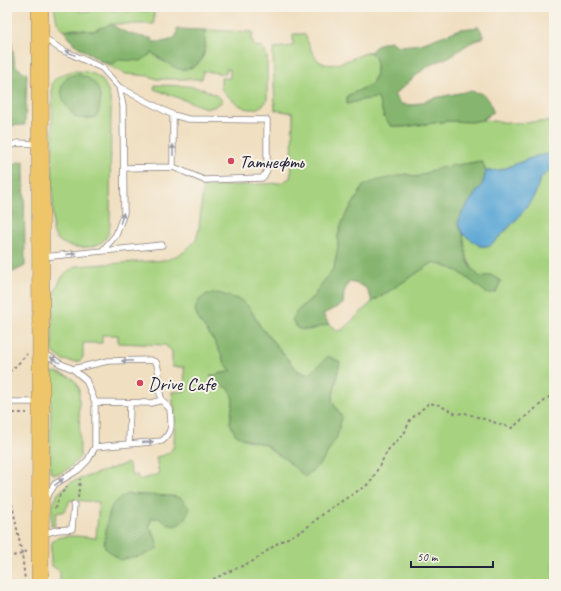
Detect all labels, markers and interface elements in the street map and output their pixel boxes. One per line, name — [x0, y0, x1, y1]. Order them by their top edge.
one-way arrow — [63, 50, 75, 56]
one-way arrow — [170, 143, 176, 156]
place label: Татнефть — [239, 150, 305, 174]
marker: Татнефть — [226, 156, 236, 166]
one-way arrow — [119, 212, 125, 224]
one-way arrow — [65, 251, 77, 257]
one-way arrow — [49, 357, 61, 364]
one-way arrow — [120, 358, 133, 364]
place label: Drive Cafe — [148, 372, 217, 396]
marker: Drive Cafe — [135, 378, 145, 388]
one-way arrow — [142, 439, 154, 446]
one-way arrow — [53, 478, 64, 486]
scale bar — [411, 543, 493, 569]
text: 50 m — [417, 549, 439, 565]

